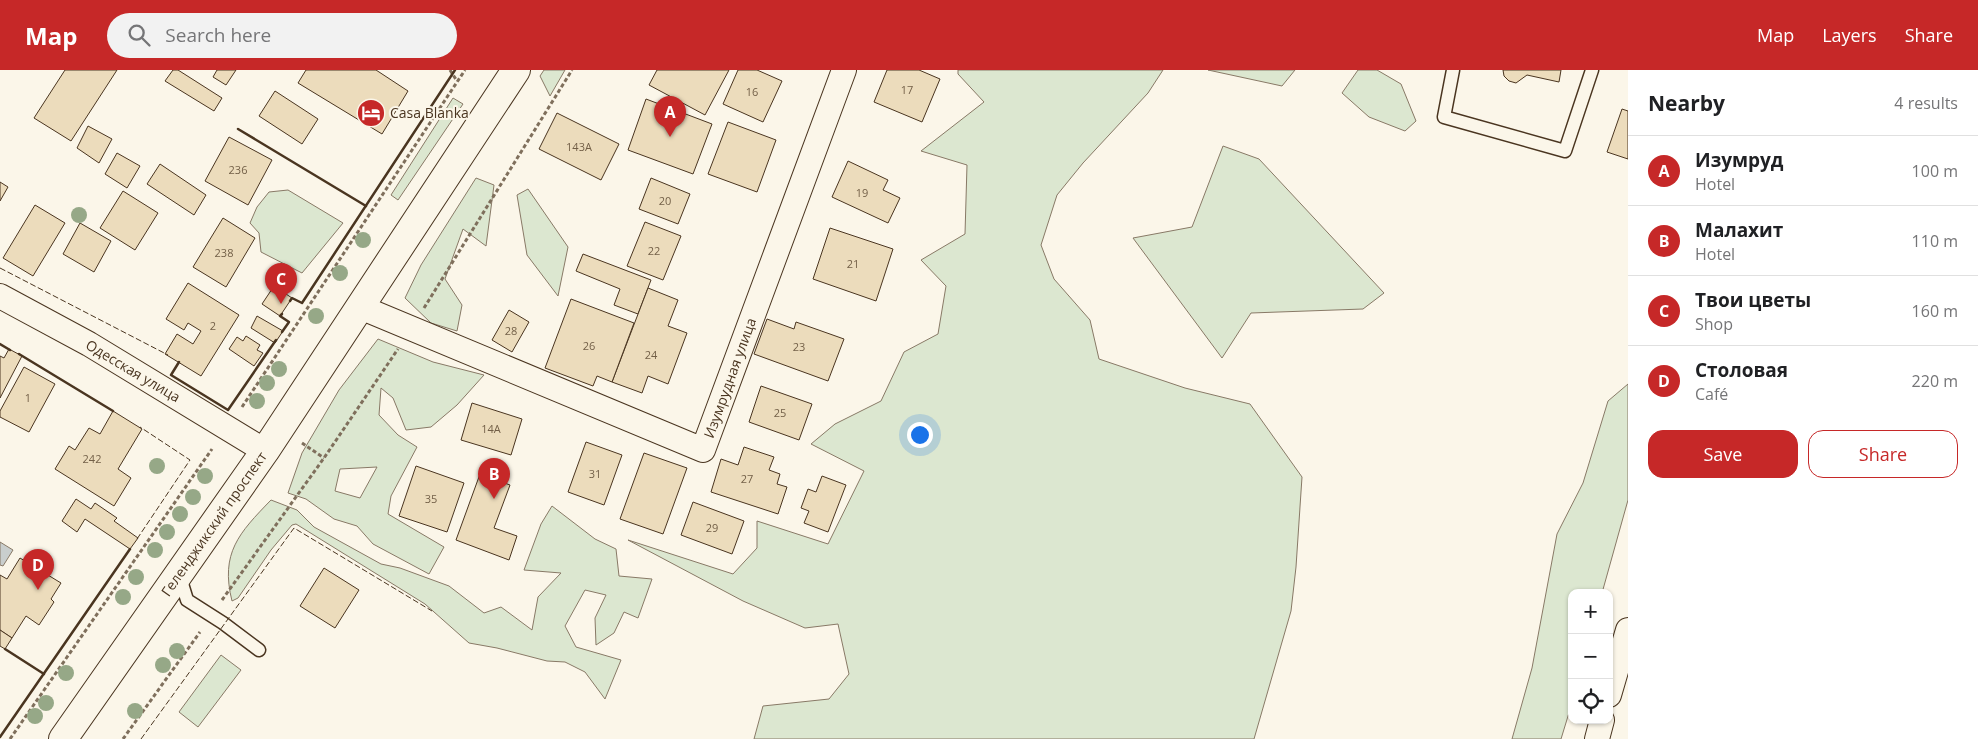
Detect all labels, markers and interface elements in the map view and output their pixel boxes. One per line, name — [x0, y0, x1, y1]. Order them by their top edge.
search box — [107, 13, 457, 58]
text: Map — [25, 19, 77, 52]
icon: search — [125, 21, 153, 49]
text: Search here — [165, 22, 271, 48]
text: Map — [1757, 23, 1794, 47]
text: Layers — [1822, 23, 1877, 47]
text: Share — [1905, 23, 1953, 47]
house number: 17 — [901, 82, 913, 97]
house number: 16 — [746, 84, 758, 99]
text: Nearby — [1648, 89, 1725, 117]
text: 4 results — [1894, 92, 1958, 114]
pin: A — [654, 96, 686, 137]
hotel icon: Casa Blanka — [356, 98, 386, 128]
place label: Casa Blanka — [390, 103, 469, 122]
house number: 143А — [566, 139, 592, 154]
text: Изумруд — [1695, 147, 1784, 173]
text: A — [1658, 160, 1670, 182]
text: 100 m — [1912, 160, 1958, 182]
house number: 236 — [229, 162, 247, 177]
text: Hotel — [1695, 173, 1735, 195]
house number: 19 — [856, 185, 868, 200]
house number: 20 — [659, 193, 671, 208]
text: Малахит — [1695, 217, 1783, 243]
text: B — [1659, 230, 1669, 252]
text: 110 m — [1912, 230, 1958, 252]
house number: 22 — [648, 243, 660, 258]
text: Hotel — [1695, 243, 1735, 265]
house number: 238 — [215, 245, 233, 260]
house number: 21 — [847, 256, 859, 271]
pin: C — [265, 263, 297, 304]
text: Твои цветы — [1695, 287, 1811, 313]
text: C — [1659, 300, 1669, 322]
text: 160 m — [1912, 300, 1958, 322]
text: Shop — [1695, 313, 1733, 335]
street label: Изумрудная улица — [699, 315, 760, 441]
house number: 2 — [210, 318, 216, 333]
house number: 28 — [505, 323, 517, 338]
street label: Одесская улица — [82, 335, 184, 406]
house number: 26 — [583, 338, 595, 353]
house number: 23 — [793, 339, 805, 354]
house number: 24 — [645, 347, 658, 362]
text: Столовая — [1695, 357, 1788, 383]
text: D — [1658, 370, 1670, 392]
text: 220 m — [1912, 370, 1958, 392]
text: Café — [1695, 383, 1728, 405]
house number: 1 — [25, 390, 31, 405]
house number: 25 — [774, 405, 786, 420]
house number: 14А — [481, 421, 501, 436]
your location — [907, 422, 933, 448]
button: Save — [1648, 430, 1798, 478]
button: Share — [1808, 430, 1958, 478]
street label: Геленджикский проспект — [156, 447, 271, 600]
house number: 242 — [83, 451, 101, 466]
pin: B — [478, 458, 510, 499]
house number: 31 — [589, 466, 601, 481]
house number: 27 — [741, 471, 753, 486]
house number: 35 — [425, 491, 437, 506]
house number: 29 — [706, 520, 718, 535]
pin: D — [22, 549, 54, 590]
map controls — [1568, 589, 1613, 724]
button: + — [1568, 589, 1613, 634]
button: − — [1568, 634, 1613, 679]
button: locate — [1568, 679, 1613, 724]

